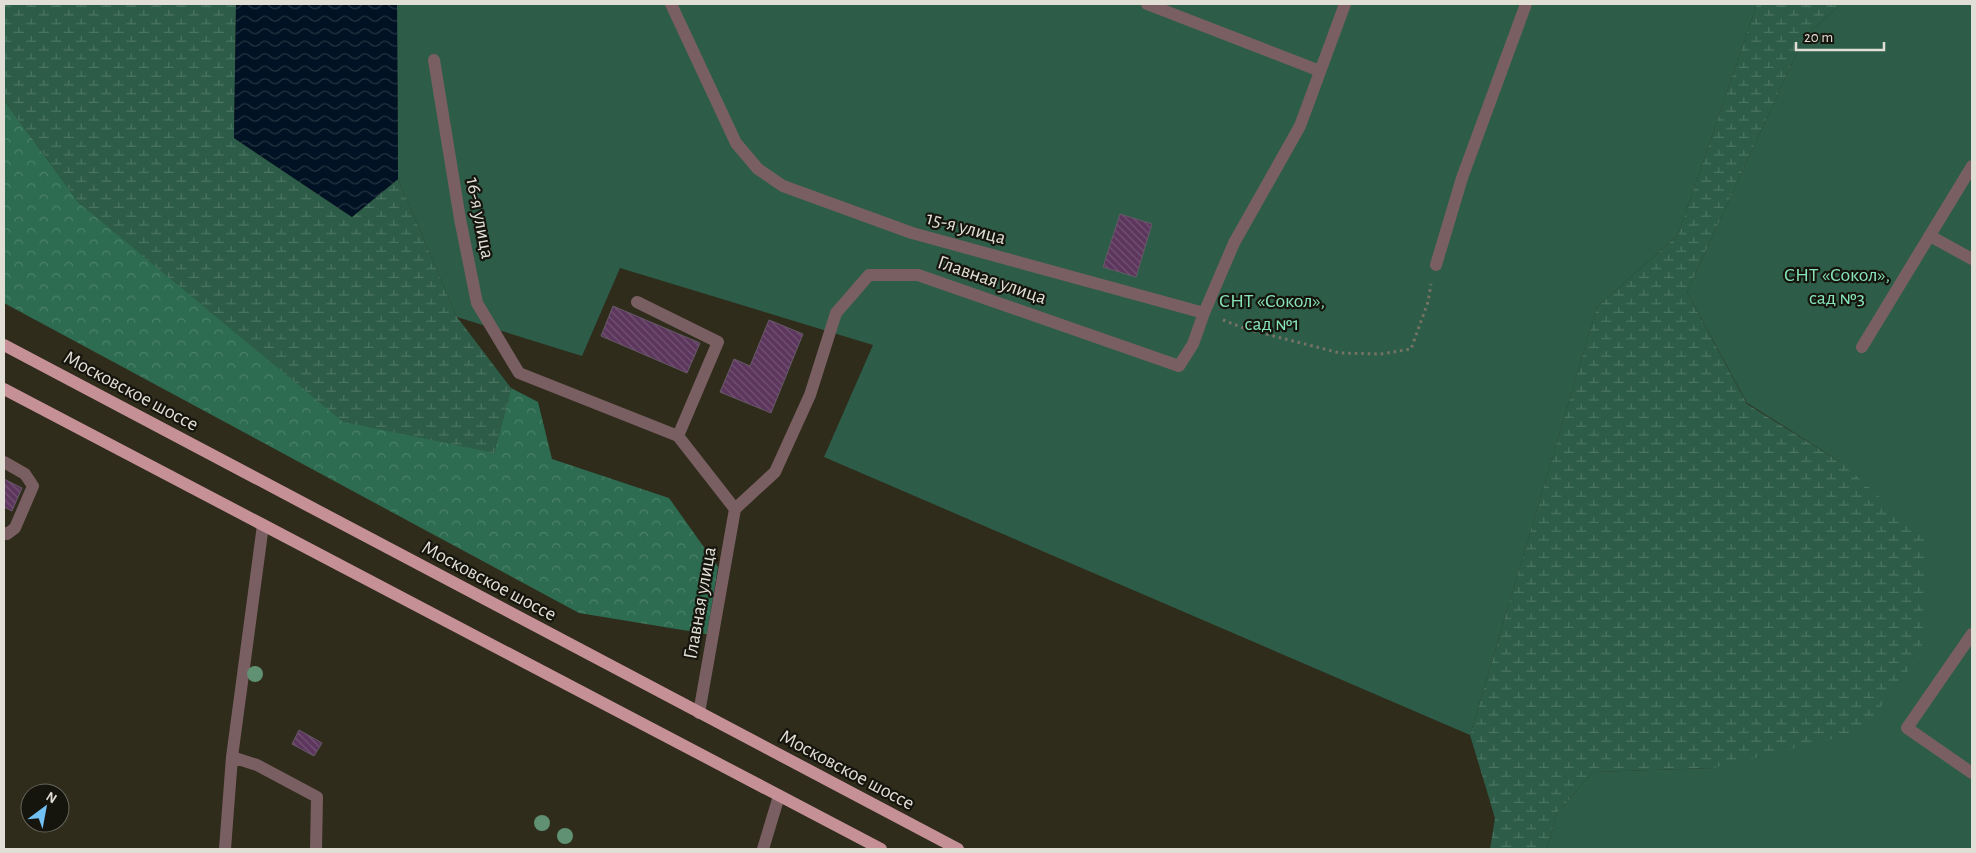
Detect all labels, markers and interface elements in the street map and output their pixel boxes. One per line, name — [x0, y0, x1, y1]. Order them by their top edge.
scale bar — [1796, 20, 1884, 52]
text: 20 m — [1804, 30, 1833, 45]
street label: 16-я улица — [462, 176, 498, 260]
street label: 15-я улица — [924, 208, 1008, 248]
street label: Главная улица — [935, 252, 1049, 308]
park label: СНТ «Сокол», сад №3 — [1784, 265, 1890, 308]
park label: СНТ «Сокол», сад №1 — [1219, 291, 1325, 334]
street label: Московское шоссе — [60, 347, 202, 435]
street label: Московское шоссе — [418, 537, 560, 625]
street label: Главная улица — [680, 545, 720, 661]
street label: Московское шоссе — [776, 726, 918, 814]
north arrow — [20, 783, 70, 833]
text: N — [44, 789, 59, 806]

